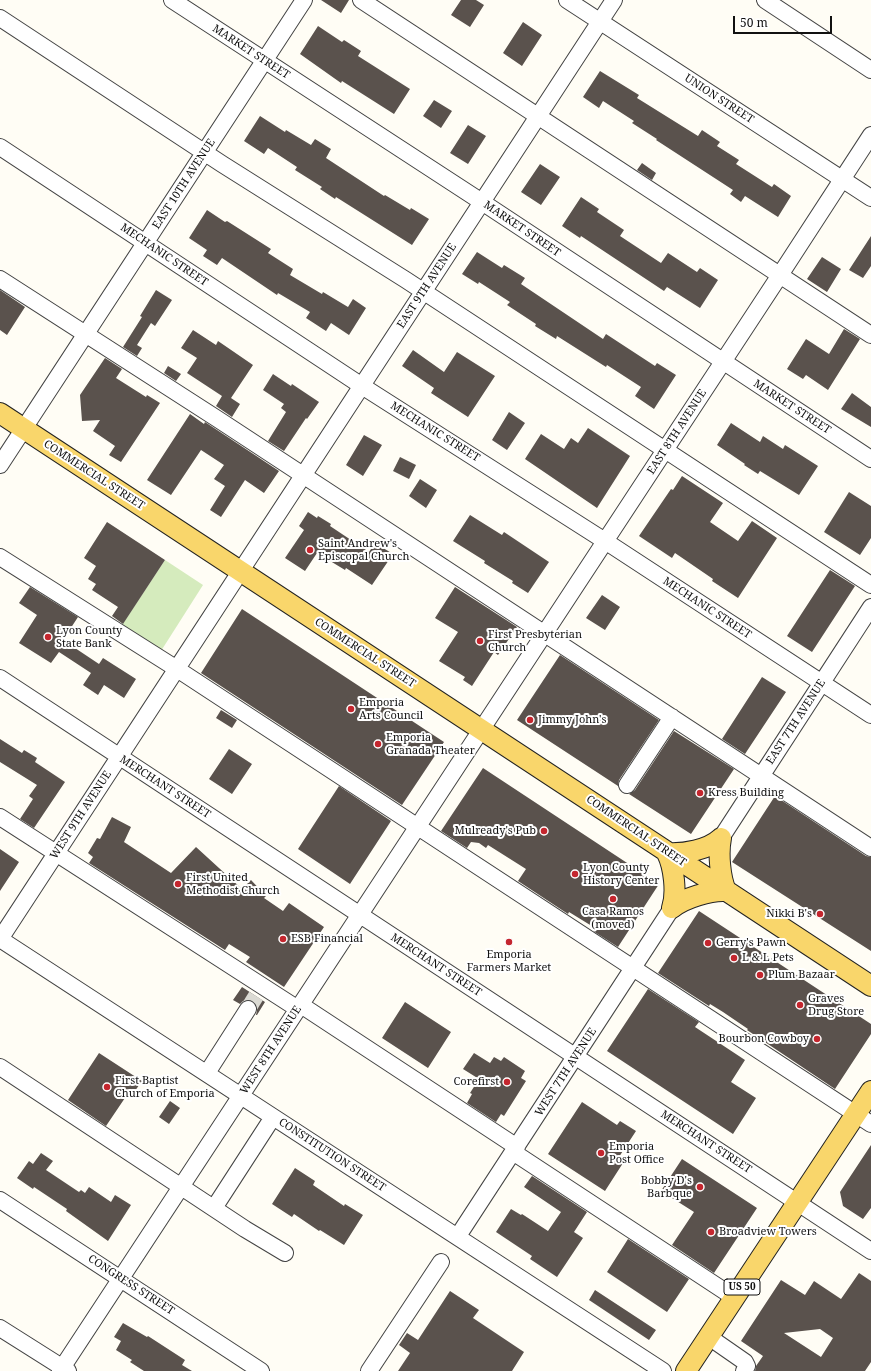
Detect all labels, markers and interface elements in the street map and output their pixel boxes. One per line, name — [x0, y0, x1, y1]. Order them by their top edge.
scale bar — [735, 8, 834, 34]
text: 50 m — [740, 14, 768, 31]
street label: MARKET STREET — [210, 22, 292, 82]
street label: UNION STREET — [682, 72, 756, 126]
street label: EAST 10TH AVENUE — [150, 136, 218, 232]
street label: MARKET STREET — [481, 198, 563, 260]
street label: MECHANIC STREET — [118, 221, 210, 289]
street label: EAST 9TH AVENUE — [395, 241, 459, 331]
street label: MARKET STREET — [751, 377, 833, 437]
street label: EAST 8TH AVENUE — [645, 387, 709, 477]
street label: MECHANIC STREET — [388, 399, 482, 465]
street label: COMMERCIAL STREET — [41, 437, 147, 513]
place label: Saint Andrew's Episcopal Church — [318, 537, 409, 563]
marker: Saint Andrew's Episcopal Church — [305, 545, 315, 555]
street label: MECHANIC STREET — [660, 575, 754, 641]
street label: COMMERCIAL STREET — [312, 615, 418, 691]
place label: Lyon County State Bank — [56, 624, 122, 650]
place label: First Presbyterian Church — [488, 628, 582, 654]
marker: Lyon County State Bank — [43, 632, 53, 642]
marker: First Presbyterian Church — [475, 636, 485, 646]
street label: EAST 7TH AVENUE — [764, 677, 828, 767]
place label: Emporia Arts Council — [359, 696, 423, 722]
marker: Emporia Arts Council — [346, 704, 356, 714]
place label: Jimmy John's — [538, 713, 606, 727]
marker: Jimmy John's — [525, 715, 535, 725]
place label: Emporia Granada Theater — [386, 731, 475, 757]
marker: Emporia Granada Theater — [373, 739, 383, 749]
street label: MERCHANT STREET — [117, 753, 213, 821]
street label: WEST 9TH AVENUE — [48, 768, 114, 862]
place label: Kress Building — [708, 786, 784, 800]
marker: Kress Building — [695, 788, 705, 798]
street label: COMMERCIAL STREET — [583, 793, 689, 869]
place label: Mulready's Pub — [454, 824, 536, 838]
marker: Mulready's Pub — [539, 826, 549, 836]
place label: Lyon County History Center — [583, 861, 659, 887]
marker: Lyon County History Center — [570, 869, 580, 879]
place label: First United Methodist Church — [186, 871, 280, 897]
marker: First United Methodist Church — [173, 879, 183, 889]
marker: Casa Ramos (moved) — [608, 894, 618, 904]
place label: Casa Ramos (moved) — [582, 905, 644, 931]
place label: Nikki B's — [766, 907, 812, 921]
marker: Nikki B's — [815, 909, 825, 919]
street label: MERCHANT STREET — [388, 931, 484, 999]
place label: ESB Financial — [291, 932, 363, 946]
marker: ESB Financial — [278, 934, 288, 944]
place label: Gerry's Pawn — [716, 936, 786, 950]
marker: Emporia Farmers Market — [504, 937, 514, 947]
marker: Gerry's Pawn — [703, 938, 713, 948]
place label: Emporia Farmers Market — [467, 948, 551, 974]
place label: L & L Pets — [742, 951, 794, 965]
marker: L & L Pets — [729, 953, 739, 963]
place label: Plum Bazaar — [768, 968, 835, 982]
marker: Plum Bazaar — [755, 970, 765, 980]
place label: Graves Drug Store — [808, 992, 864, 1018]
marker: Graves Drug Store — [795, 1000, 805, 1010]
street label: WEST 8TH AVENUE — [238, 1003, 304, 1097]
street label: WEST 7TH AVENUE — [533, 1025, 599, 1119]
place label: Bourbon Cowboy — [719, 1032, 809, 1046]
marker: Bourbon Cowboy — [812, 1034, 822, 1044]
place label: First Baptist Church of Emporia — [115, 1074, 215, 1100]
place label: Corefirst — [454, 1075, 499, 1089]
marker: Corefirst — [502, 1077, 512, 1087]
marker: First Baptist Church of Emporia — [102, 1082, 112, 1092]
street label: MERCHANT STREET — [658, 1108, 754, 1176]
street label: CONSTITUTION STREET — [276, 1115, 388, 1195]
place label: Emporia Post Office — [609, 1140, 664, 1166]
marker: Emporia Post Office — [596, 1148, 606, 1158]
place label: Bobby D's Barbque — [641, 1174, 692, 1200]
marker: Bobby D's Barbque — [695, 1182, 705, 1192]
place label: Broadview Towers — [719, 1225, 817, 1239]
marker: Broadview Towers — [706, 1227, 716, 1237]
street label: CONGRESS STREET — [85, 1252, 177, 1318]
road number: US 50 — [724, 1279, 760, 1295]

